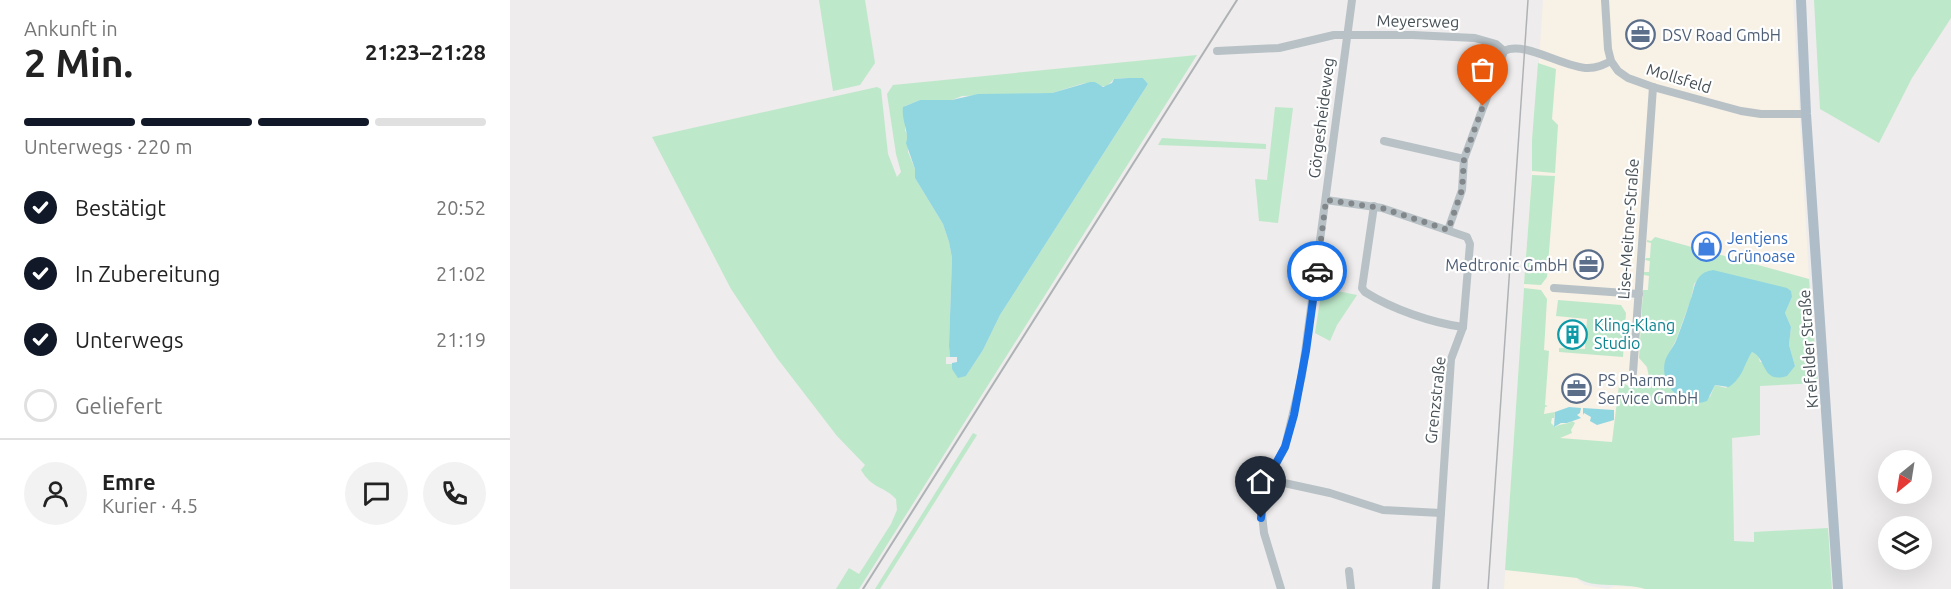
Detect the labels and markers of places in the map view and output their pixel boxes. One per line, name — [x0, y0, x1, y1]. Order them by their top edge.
office icon: DSV Road GmbH — [1625, 19, 1657, 51]
place label: DSV Road GmbH — [1662, 26, 1781, 44]
pin — [1457, 44, 1508, 106]
place label: Jentjens Grünoase — [1727, 229, 1795, 265]
shop icon: Jentjens Grünoase — [1690, 231, 1722, 263]
office icon: Medtronic GmbH — [1573, 249, 1605, 281]
place label: Medtronic GmbH — [1445, 256, 1568, 274]
place label: Kling-Klang Studio — [1594, 316, 1675, 352]
building icon: Kling-Klang Studio — [1557, 318, 1589, 350]
place label: PS Pharma Service GmbH — [1598, 371, 1698, 407]
office icon: PS Pharma Service GmbH — [1561, 373, 1593, 405]
pin — [1235, 456, 1286, 518]

